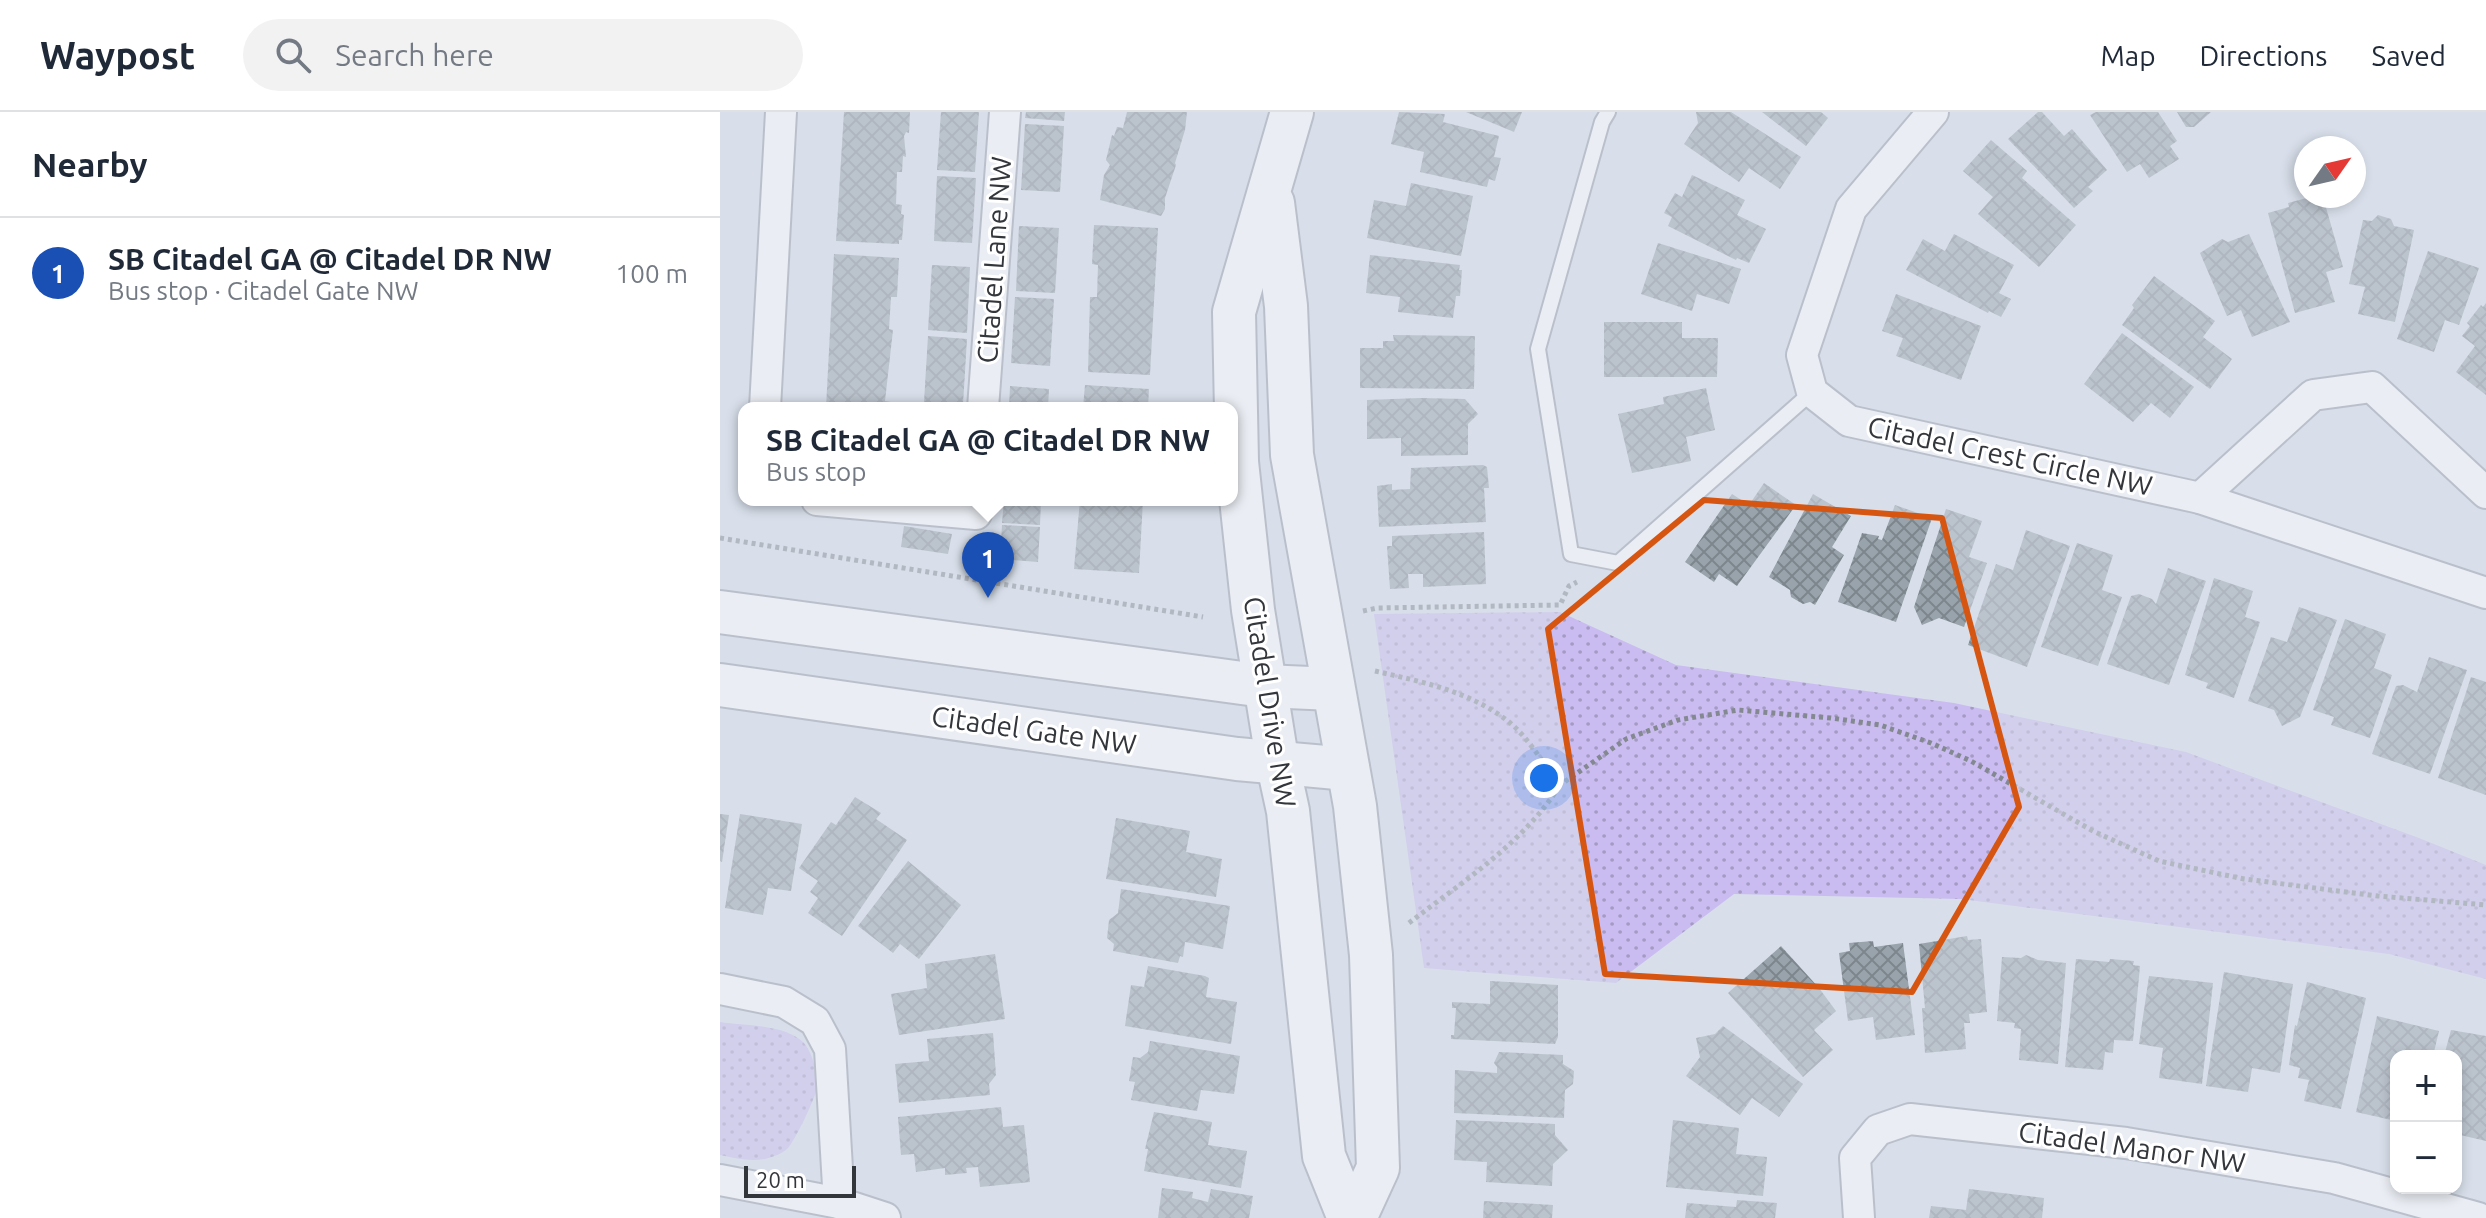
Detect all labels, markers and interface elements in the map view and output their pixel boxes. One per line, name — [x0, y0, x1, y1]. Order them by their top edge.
search box — [243, 19, 803, 91]
icon: search — [271, 33, 315, 77]
text: Waypost — [40, 34, 195, 76]
text: Search here — [335, 38, 494, 72]
text: Map — [2100, 40, 2156, 71]
text: Directions — [2200, 40, 2327, 71]
text: Saved — [2371, 40, 2446, 71]
north arrow — [2294, 136, 2366, 208]
text: Nearby — [32, 145, 147, 183]
street label: Citadel Lane NW — [971, 155, 1016, 364]
text: SB Citadel GA @ Citadel DR NW — [108, 242, 552, 276]
text: 1 — [51, 259, 65, 288]
text: 100 m — [616, 259, 688, 288]
text: Bus stop · Citadel Gate NW — [108, 276, 419, 305]
popup — [738, 402, 1238, 506]
street label: Citadel Crest Circle NW — [1865, 410, 2155, 501]
text: SB Citadel GA @ Citadel DR NW — [766, 423, 1210, 457]
text: Bus stop — [766, 457, 867, 486]
pin: 1 — [962, 532, 1014, 598]
street label: Citadel Drive NW — [1238, 594, 1302, 810]
street label: Citadel Gate NW — [930, 700, 1138, 759]
your location — [1524, 758, 1564, 798]
map controls — [2390, 1050, 2462, 1194]
button: + — [2390, 1050, 2462, 1122]
street label: Citadel Manor NW — [2017, 1115, 2248, 1178]
button: − — [2390, 1122, 2462, 1194]
scale bar — [744, 1162, 856, 1198]
text: 20 m — [756, 1167, 805, 1192]

